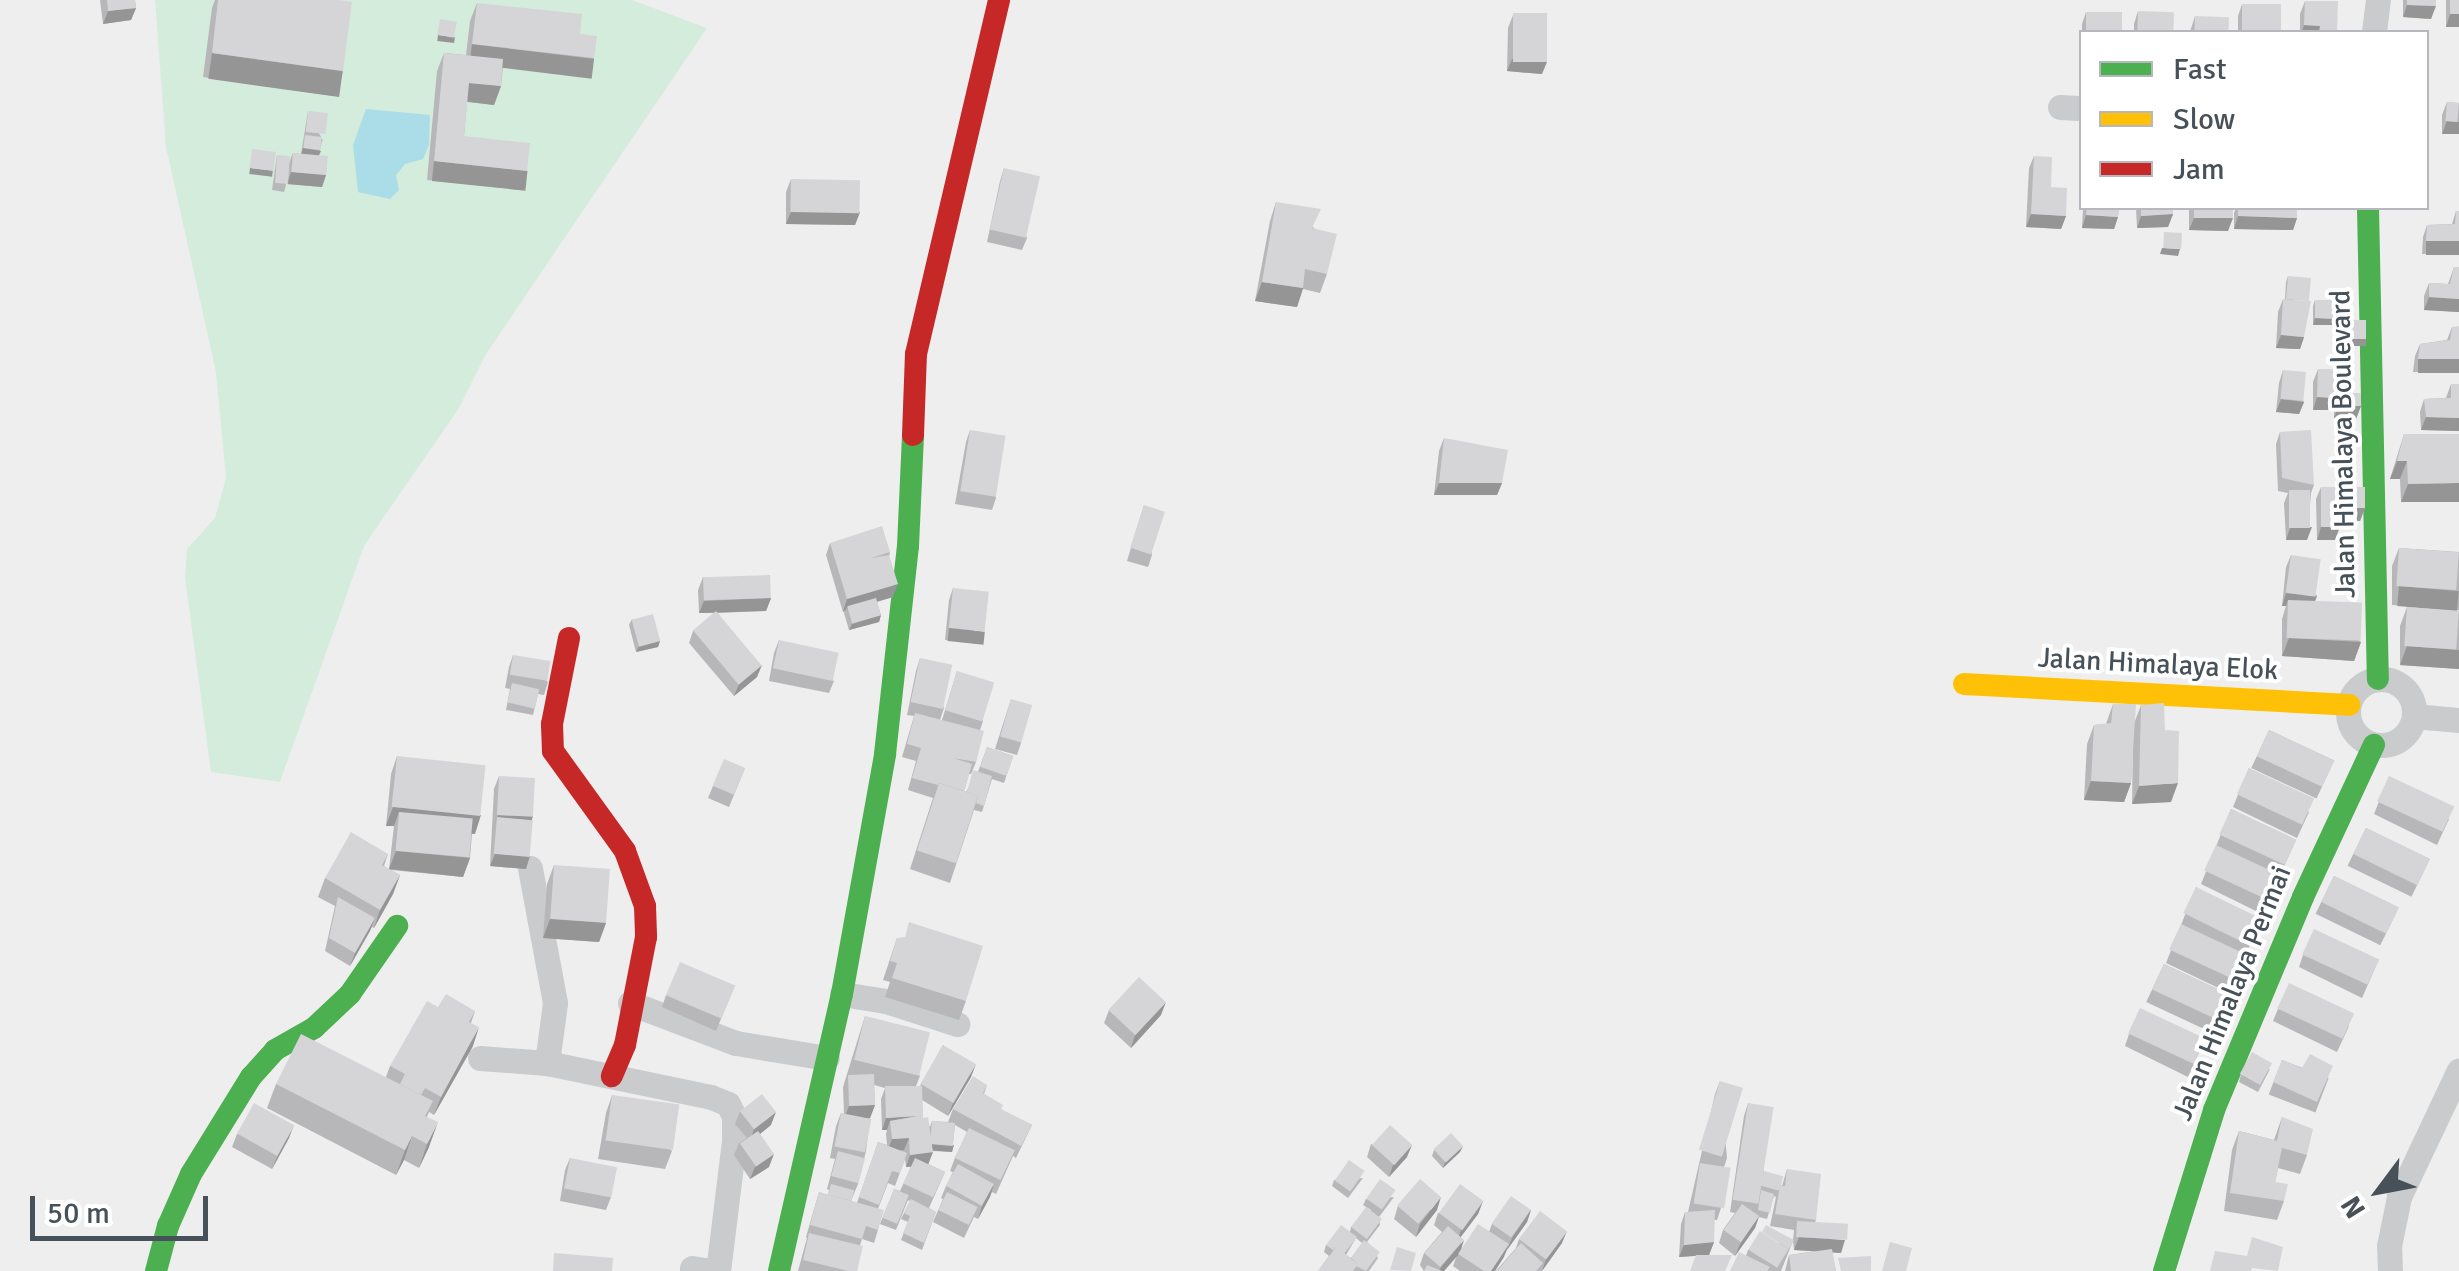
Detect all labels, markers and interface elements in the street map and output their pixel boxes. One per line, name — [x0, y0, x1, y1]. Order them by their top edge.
legend — [2079, 30, 2429, 210]
text: Fast — [2173, 51, 2226, 88]
text: Slow — [2173, 101, 2235, 138]
text: Jam — [2173, 151, 2225, 188]
street label: Jalan Himalaya Boulevard — [2324, 290, 2362, 598]
street label: Jalan Himalaya Elok — [2037, 641, 2279, 687]
street label: Jalan Himalaya Permai — [2166, 861, 2298, 1125]
north arrow — [2329, 1141, 2429, 1241]
scale bar — [35, 1176, 212, 1238]
text: N — [2334, 1190, 2373, 1224]
text: 50 m — [47, 1195, 110, 1232]

